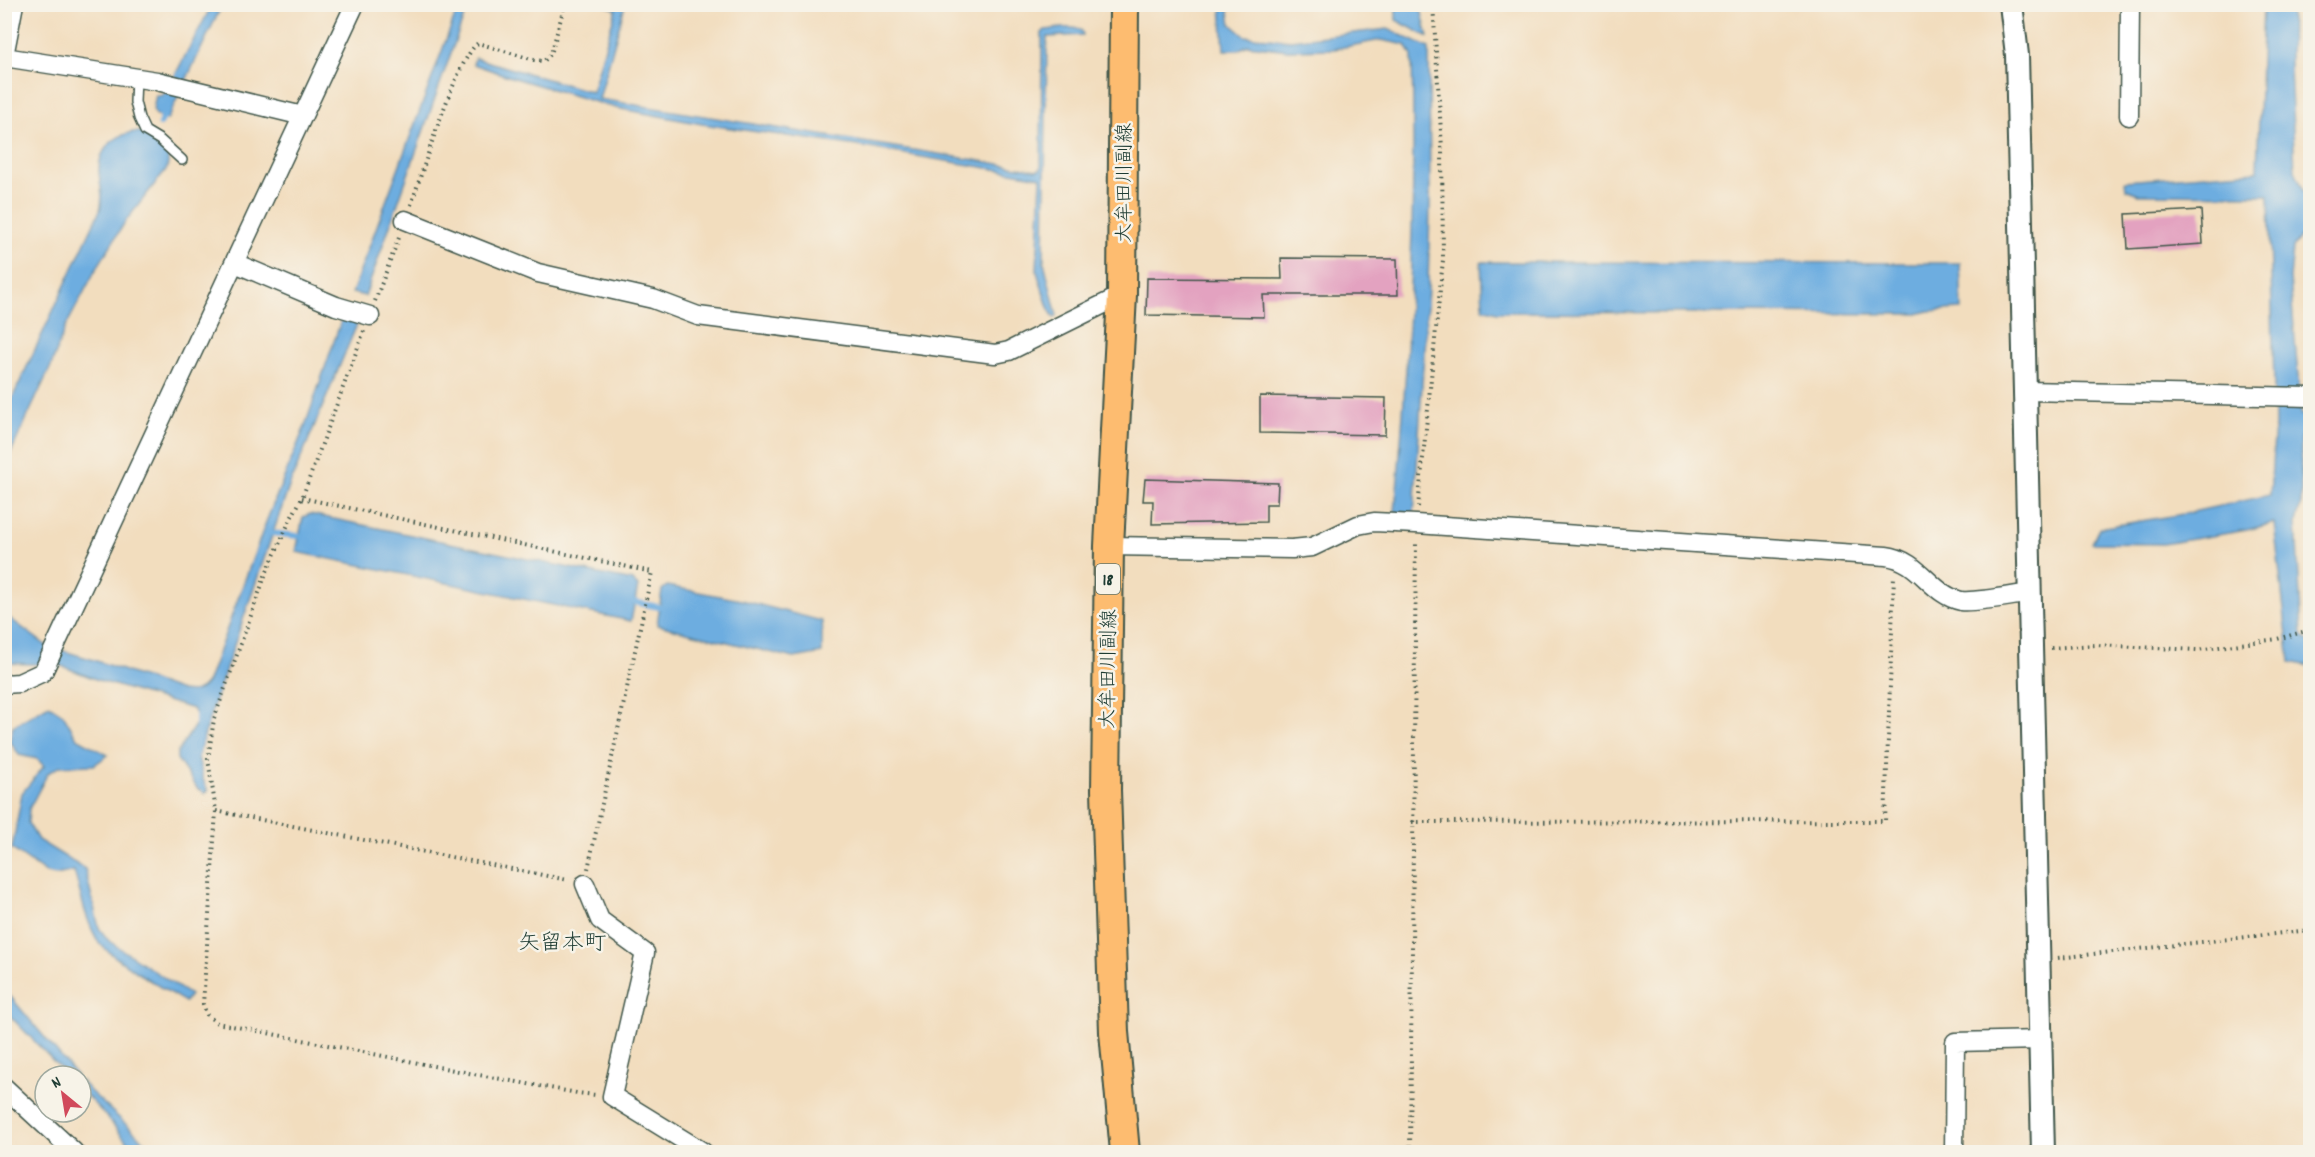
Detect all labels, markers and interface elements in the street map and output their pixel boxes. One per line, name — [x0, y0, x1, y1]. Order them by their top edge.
street label: 大牟田川副線 — [1112, 123, 1140, 243]
road number: 18 — [1096, 564, 1120, 594]
street label: 大牟田川副線 — [1095, 609, 1125, 729]
district label: 矢留本町 — [518, 929, 606, 960]
north arrow — [33, 1064, 93, 1124]
text: N — [48, 1071, 66, 1095]

